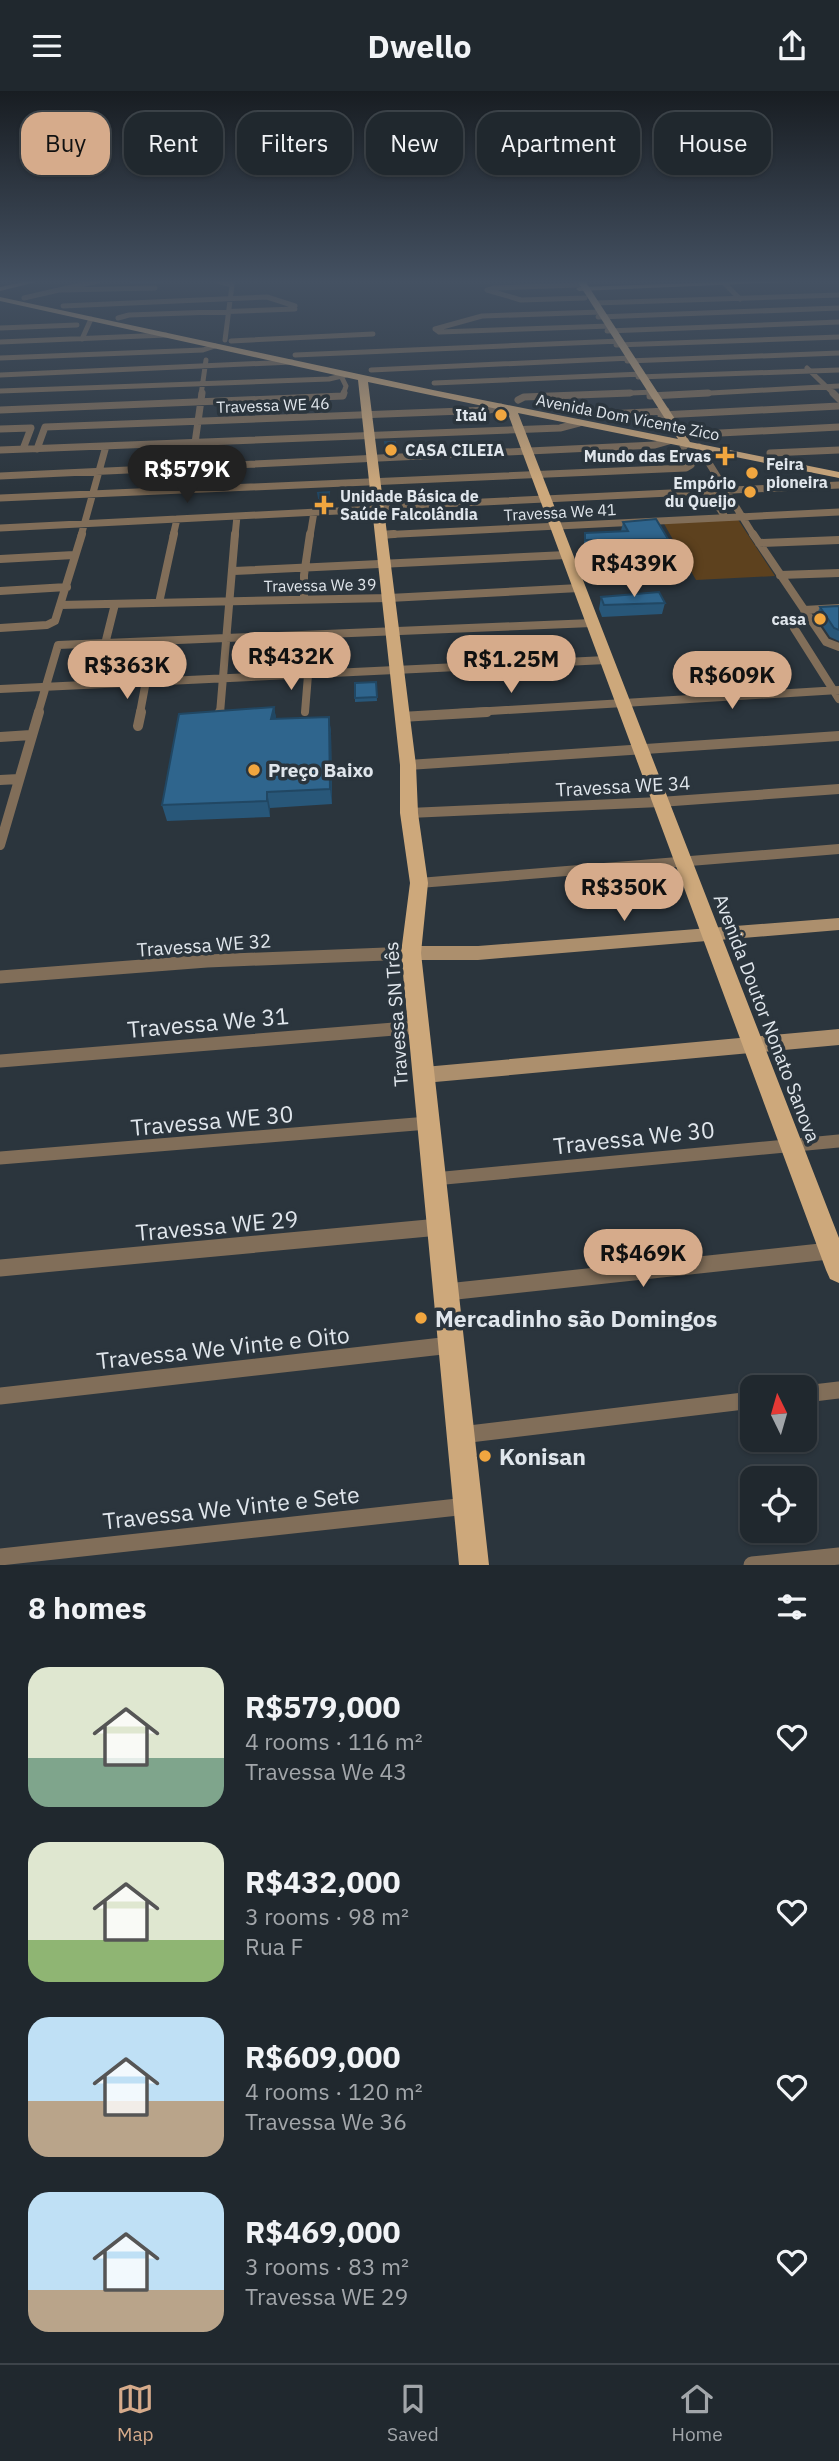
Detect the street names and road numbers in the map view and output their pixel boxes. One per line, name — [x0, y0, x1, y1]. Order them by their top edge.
street label: Avenida Dom Vicente Zico — [535, 389, 721, 445]
street label: Travessa WE 46 — [216, 393, 330, 417]
street label: Travessa We 41 — [503, 499, 617, 525]
street label: Travessa We 39 — [263, 574, 377, 596]
street label: Travessa WE 34 — [555, 770, 691, 802]
street label: Avenida Doutor Nonato Sanova — [708, 890, 826, 1146]
street label: Travessa WE 32 — [136, 928, 272, 962]
street label: Travessa SN Três — [379, 941, 413, 1087]
street label: Travessa We 31 — [126, 1000, 290, 1044]
street label: Travessa WE 30 — [129, 1098, 295, 1142]
street label: Travessa We 30 — [552, 1114, 716, 1160]
street label: Travessa WE 29 — [134, 1203, 300, 1247]
street label: Travessa We Vinte e Oito — [95, 1319, 351, 1375]
street label: Travessa We Vinte e Sete — [101, 1479, 361, 1535]

